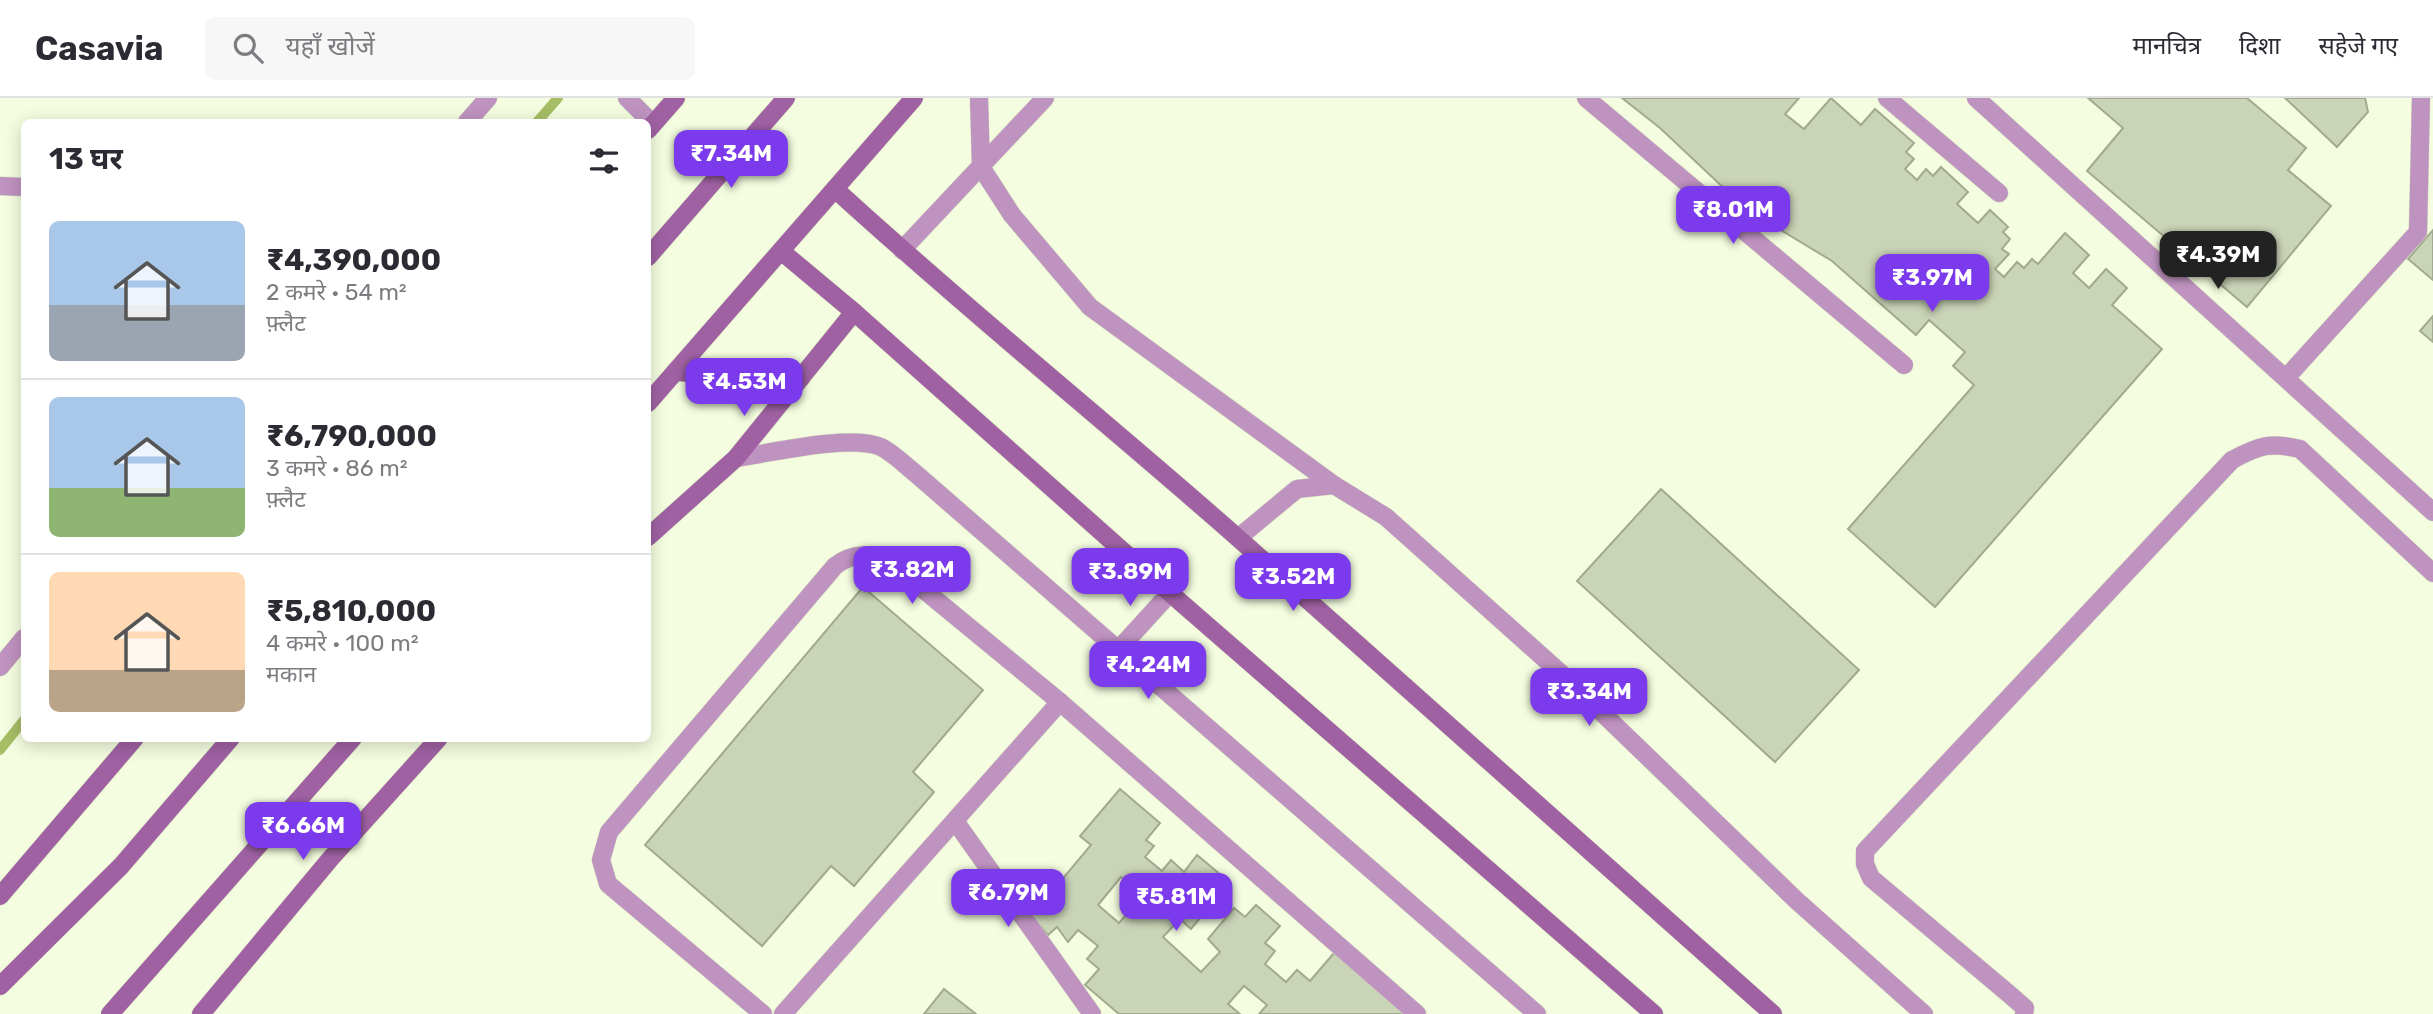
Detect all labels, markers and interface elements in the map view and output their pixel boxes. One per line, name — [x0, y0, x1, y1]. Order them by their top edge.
search box — [205, 17, 695, 80]
text: Casavia — [35, 29, 163, 68]
icon: search — [229, 29, 267, 67]
text: यहाँ खोजें — [285, 31, 375, 62]
text: मानचित्र — [2132, 32, 2201, 60]
text: दिशा — [2239, 32, 2281, 60]
text: सहेजे गए — [2319, 32, 2398, 60]
pin: ₹7.34M — [674, 130, 788, 190]
text: ₹7.34M — [690, 139, 772, 167]
text: 13 घर — [49, 141, 123, 177]
icon: filters — [585, 142, 623, 180]
pin: ₹8.01M — [1676, 186, 1790, 246]
text: ₹8.01M — [1692, 195, 1774, 223]
pin: ₹4.39M — [2161, 232, 2275, 291]
text: ₹4.39M — [2176, 240, 2260, 268]
text: ₹4,390,000 — [266, 242, 441, 278]
icon: home — [105, 249, 189, 333]
pin: ₹3.97M — [1875, 254, 1989, 314]
text: ₹3.97M — [1891, 263, 1973, 291]
text: 2 कमरे · 54 m² — [266, 278, 407, 306]
text: फ़्लैट — [266, 309, 306, 337]
pin: ₹4.53M — [687, 358, 801, 418]
text: ₹4.53M — [702, 367, 786, 395]
text: ₹6,790,000 — [266, 418, 437, 454]
icon: home — [105, 425, 189, 509]
text: 3 कमरे · 86 m² — [266, 454, 408, 482]
text: फ़्लैट — [266, 485, 306, 513]
pin: ₹3.82M — [855, 546, 969, 606]
pin: ₹3.89M — [1073, 548, 1187, 608]
pin: ₹3.52M — [1236, 554, 1350, 613]
text: ₹3.82M — [870, 555, 954, 583]
text: ₹3.89M — [1088, 557, 1172, 585]
text: ₹3.52M — [1251, 562, 1335, 590]
text: ₹5,810,000 — [266, 593, 436, 629]
icon: home — [105, 600, 189, 684]
text: 4 कमरे · 100 m² — [266, 629, 419, 657]
pin: ₹4.24M — [1091, 642, 1205, 701]
text: ₹4.24M — [1105, 650, 1191, 678]
text: मकान — [266, 660, 316, 688]
pin: ₹3.34M — [1532, 668, 1646, 728]
text: ₹3.34M — [1546, 677, 1632, 705]
pin: ₹6.66M — [246, 802, 360, 862]
text: ₹6.66M — [261, 811, 345, 839]
pin: ₹6.79M — [951, 870, 1065, 929]
pin: ₹5.81M — [1119, 874, 1233, 933]
text: ₹6.79M — [967, 878, 1049, 906]
text: ₹5.81M — [1135, 882, 1217, 910]

